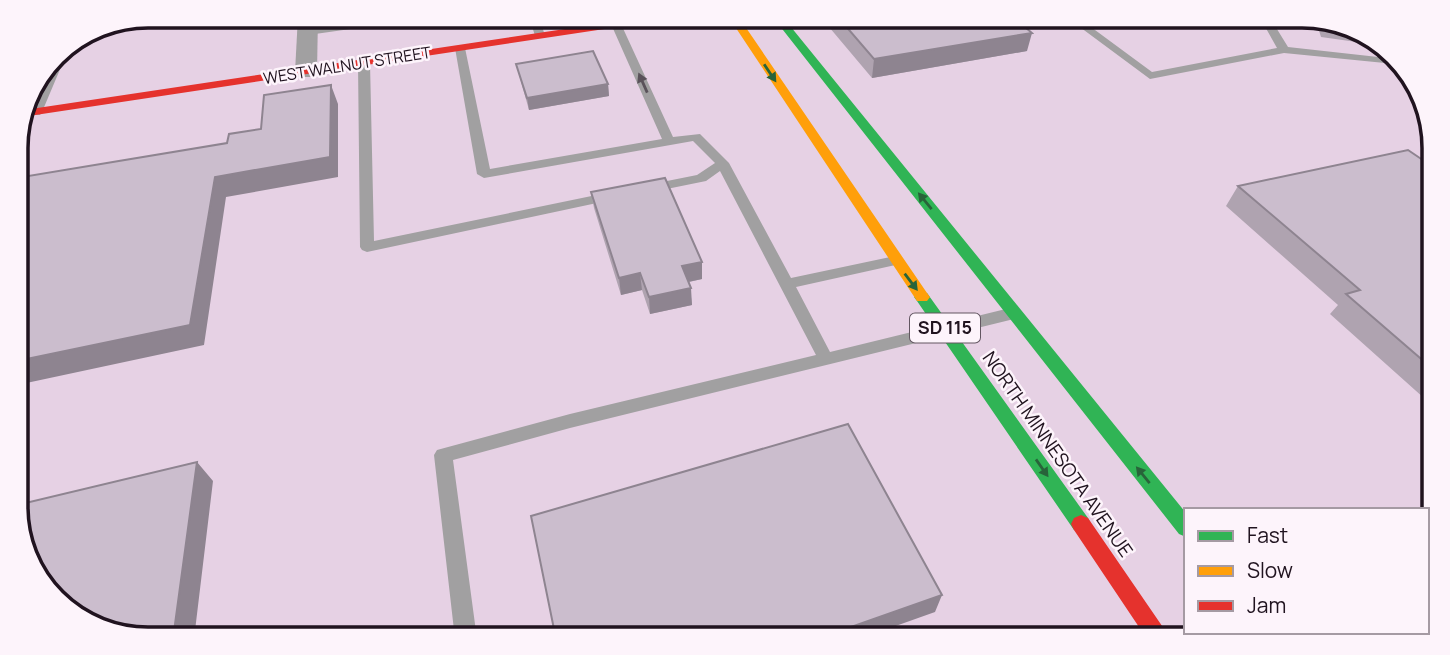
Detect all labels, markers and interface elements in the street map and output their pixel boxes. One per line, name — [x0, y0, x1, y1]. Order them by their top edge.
street label: WEST WALNUT STREET — [261, 41, 433, 89]
one-way arrow — [764, 63, 777, 82]
one-way arrow — [637, 72, 648, 93]
one-way arrow — [917, 193, 932, 211]
one-way arrow — [903, 273, 917, 291]
road number: SD 115 — [910, 314, 980, 342]
street label: NORTH MINNESOTA AVENUE — [977, 346, 1139, 562]
one-way arrow — [1035, 459, 1049, 477]
one-way arrow — [1136, 466, 1151, 483]
legend — [1184, 508, 1429, 634]
text: Fast — [1247, 521, 1288, 549]
text: Slow — [1247, 556, 1293, 584]
text: Jam — [1247, 591, 1286, 619]

